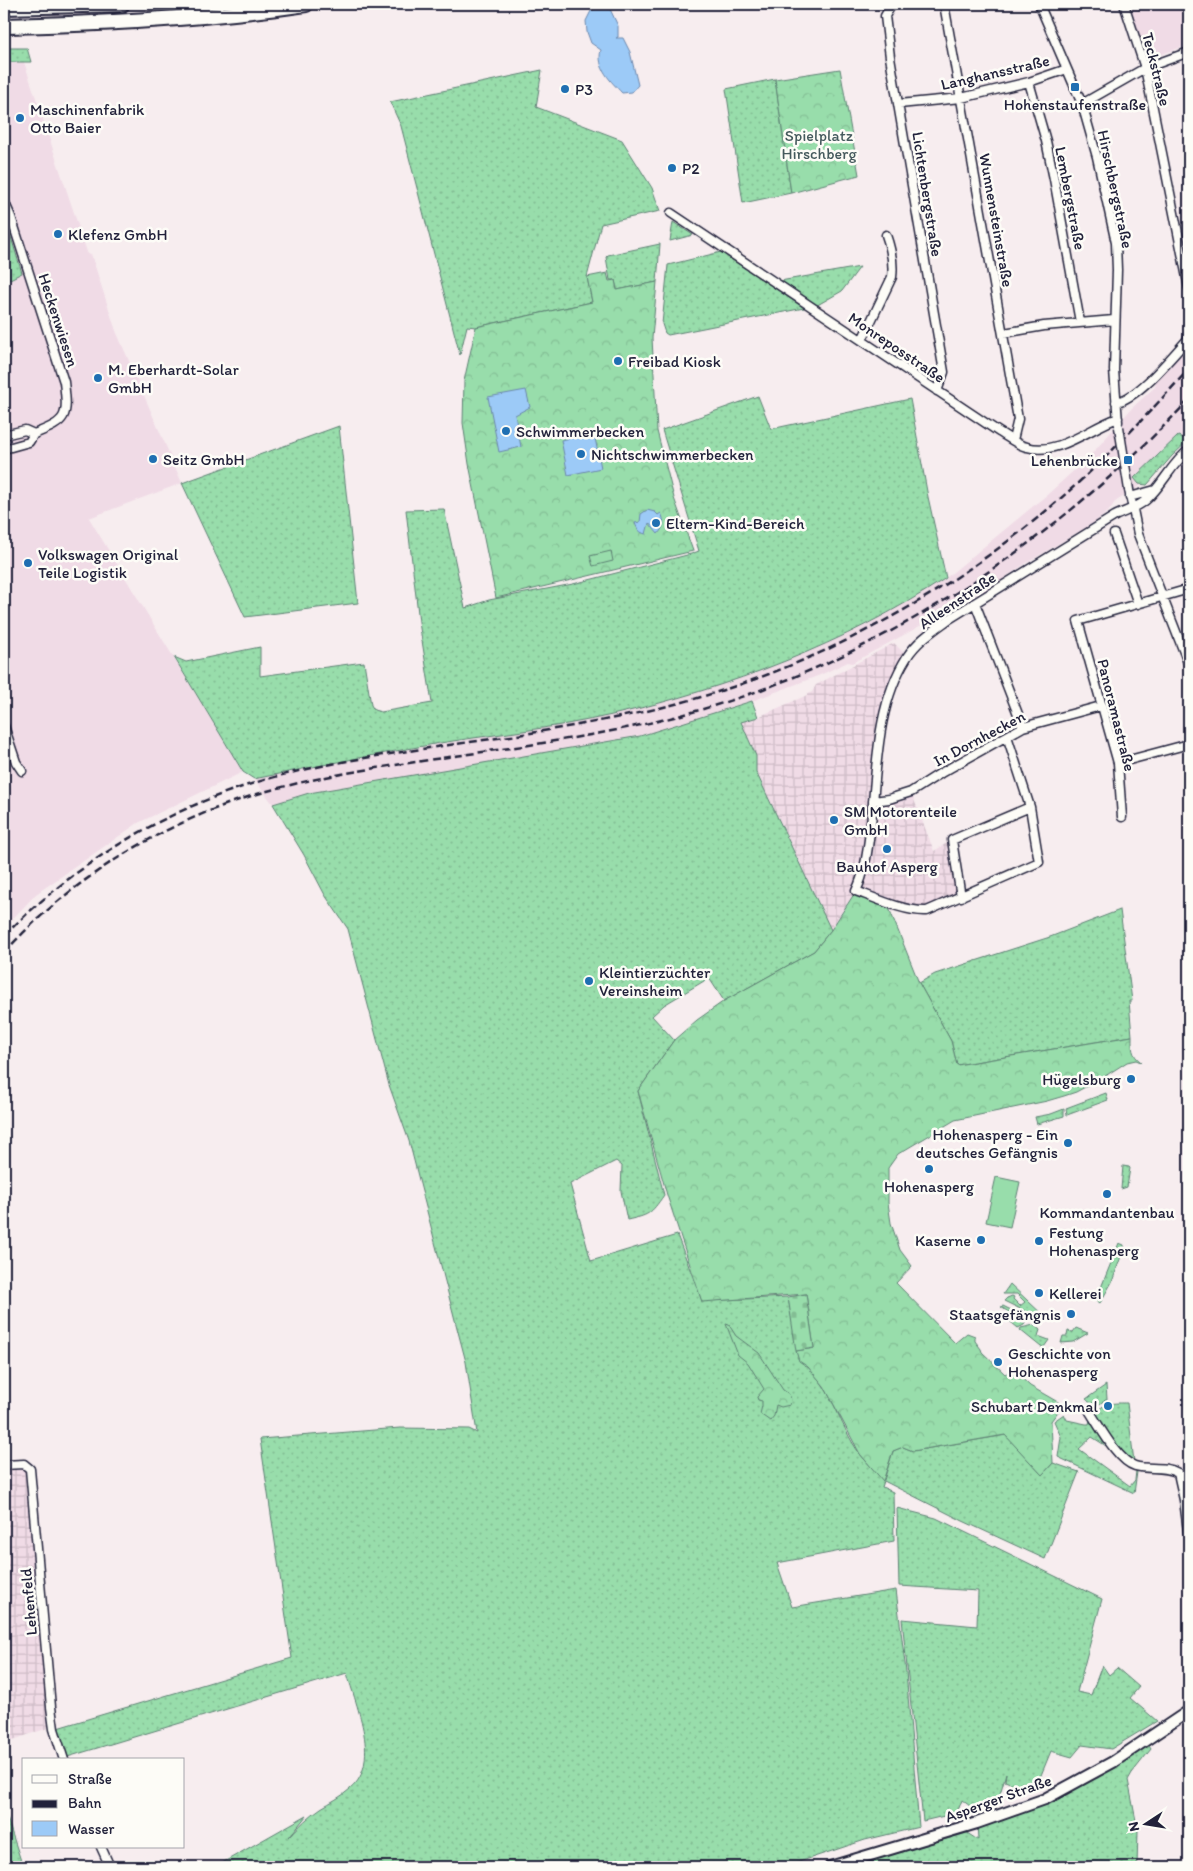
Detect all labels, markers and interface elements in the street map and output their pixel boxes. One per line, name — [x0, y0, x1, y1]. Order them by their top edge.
street label: Teckstraße — [1138, 30, 1175, 108]
street label: Langhansstraße — [939, 51, 1051, 94]
place label: P3 — [575, 80, 593, 99]
marker: Hohenstaufenstraße — [1069, 81, 1081, 93]
marker: P3 — [559, 83, 571, 95]
place label: Hohenstaufenstraße — [1004, 95, 1146, 114]
place label: Maschinenfabrik Otto Baier — [30, 100, 145, 137]
marker: Maschinenfabrik Otto Baier — [14, 112, 26, 124]
park label: Spielplatz Hirschberg — [781, 126, 857, 163]
street label: Hirschbergstraße — [1094, 128, 1137, 250]
street label: Lichtenbergstraße — [908, 130, 947, 258]
street label: Lembergstraße — [1051, 145, 1090, 251]
street label: Wunnensteinstraße — [975, 152, 1018, 289]
place label: P2 — [682, 159, 700, 178]
marker: P2 — [666, 162, 678, 174]
place label: Klefenz GmbH — [68, 225, 167, 244]
marker: Klefenz GmbH — [52, 228, 64, 240]
street label: Heckenwiesen — [34, 271, 83, 369]
street label: Monreposstraße — [845, 308, 949, 387]
place label: Freibad Kiosk — [628, 352, 721, 371]
marker: Freibad Kiosk — [612, 355, 624, 367]
place label: M. Eberhardt-Solar GmbH — [108, 360, 239, 397]
marker: M. Eberhardt-Solar GmbH — [92, 372, 104, 384]
place label: Schwimmerbecken — [516, 422, 644, 441]
marker: Schwimmerbecken — [500, 425, 512, 437]
place label: Nichtschwimmerbecken — [591, 445, 754, 464]
marker: Nichtschwimmerbecken — [575, 448, 587, 460]
place label: Seitz GmbH — [163, 450, 245, 469]
place label: Lehenbrücke — [1031, 451, 1118, 470]
marker: Seitz GmbH — [147, 453, 159, 465]
marker: Lehenbrücke — [1122, 454, 1134, 466]
place label: Eltern-Kind-Bereich — [666, 514, 805, 533]
marker: Eltern-Kind-Bereich — [650, 517, 662, 529]
place label: Volkswagen Original Teile Logistik — [38, 545, 179, 582]
marker: Volkswagen Original Teile Logistik — [22, 557, 34, 569]
street label: Alleenstraße — [915, 568, 999, 633]
street label: Panoramastraße — [1093, 657, 1140, 774]
street label: In Dornhecken — [930, 706, 1028, 771]
place label: SM Motorenteile GmbH — [844, 802, 957, 839]
marker: SM Motorenteile GmbH — [828, 814, 840, 826]
marker: Bauhof Asperg — [881, 843, 893, 855]
place label: Bauhof Asperg — [836, 857, 939, 876]
place label: Kleintierzüchter Vereinsheim — [599, 963, 711, 1000]
marker: Kleintierzüchter Vereinsheim — [583, 975, 595, 987]
place label: Hügelsburg — [1042, 1070, 1122, 1089]
marker: Hügelsburg — [1125, 1073, 1137, 1085]
place label: Hohenasperg - Ein deutsches Gefängnis — [916, 1125, 1058, 1162]
marker: Hohenasperg - Ein deutsches Gefängnis — [1062, 1137, 1074, 1149]
marker: Hohenasperg — [923, 1163, 935, 1175]
place label: Hohenasperg — [884, 1177, 975, 1196]
marker: Kommandantenbau — [1101, 1188, 1113, 1200]
place label: Kommandantenbau — [1039, 1203, 1175, 1222]
place label: Festung Hohenasperg — [1049, 1223, 1140, 1260]
place label: Kaserne — [915, 1231, 971, 1250]
marker: Kaserne — [975, 1234, 987, 1246]
marker: Festung Hohenasperg — [1033, 1235, 1045, 1247]
place label: Kellerei — [1049, 1284, 1102, 1303]
marker: Kellerei — [1033, 1287, 1045, 1299]
place label: Staatsgefängnis — [949, 1305, 1061, 1324]
marker: Staatsgefängnis — [1065, 1308, 1077, 1320]
place label: Geschichte von Hohenasperg — [1008, 1344, 1111, 1381]
marker: Geschichte von Hohenasperg — [992, 1356, 1004, 1368]
place label: Schubart Denkmal — [971, 1397, 1098, 1416]
marker: Schubart Denkmal — [1102, 1400, 1114, 1412]
street label: Lehenfeld — [16, 1567, 41, 1636]
legend — [22, 1758, 185, 1848]
text: Straße — [68, 1770, 112, 1788]
street label: Asperger Straße — [942, 1770, 1054, 1827]
text: Bahn — [68, 1794, 102, 1812]
north arrow — [1120, 1798, 1170, 1848]
text: Wasser — [68, 1820, 115, 1838]
text: N — [1124, 1820, 1143, 1833]

